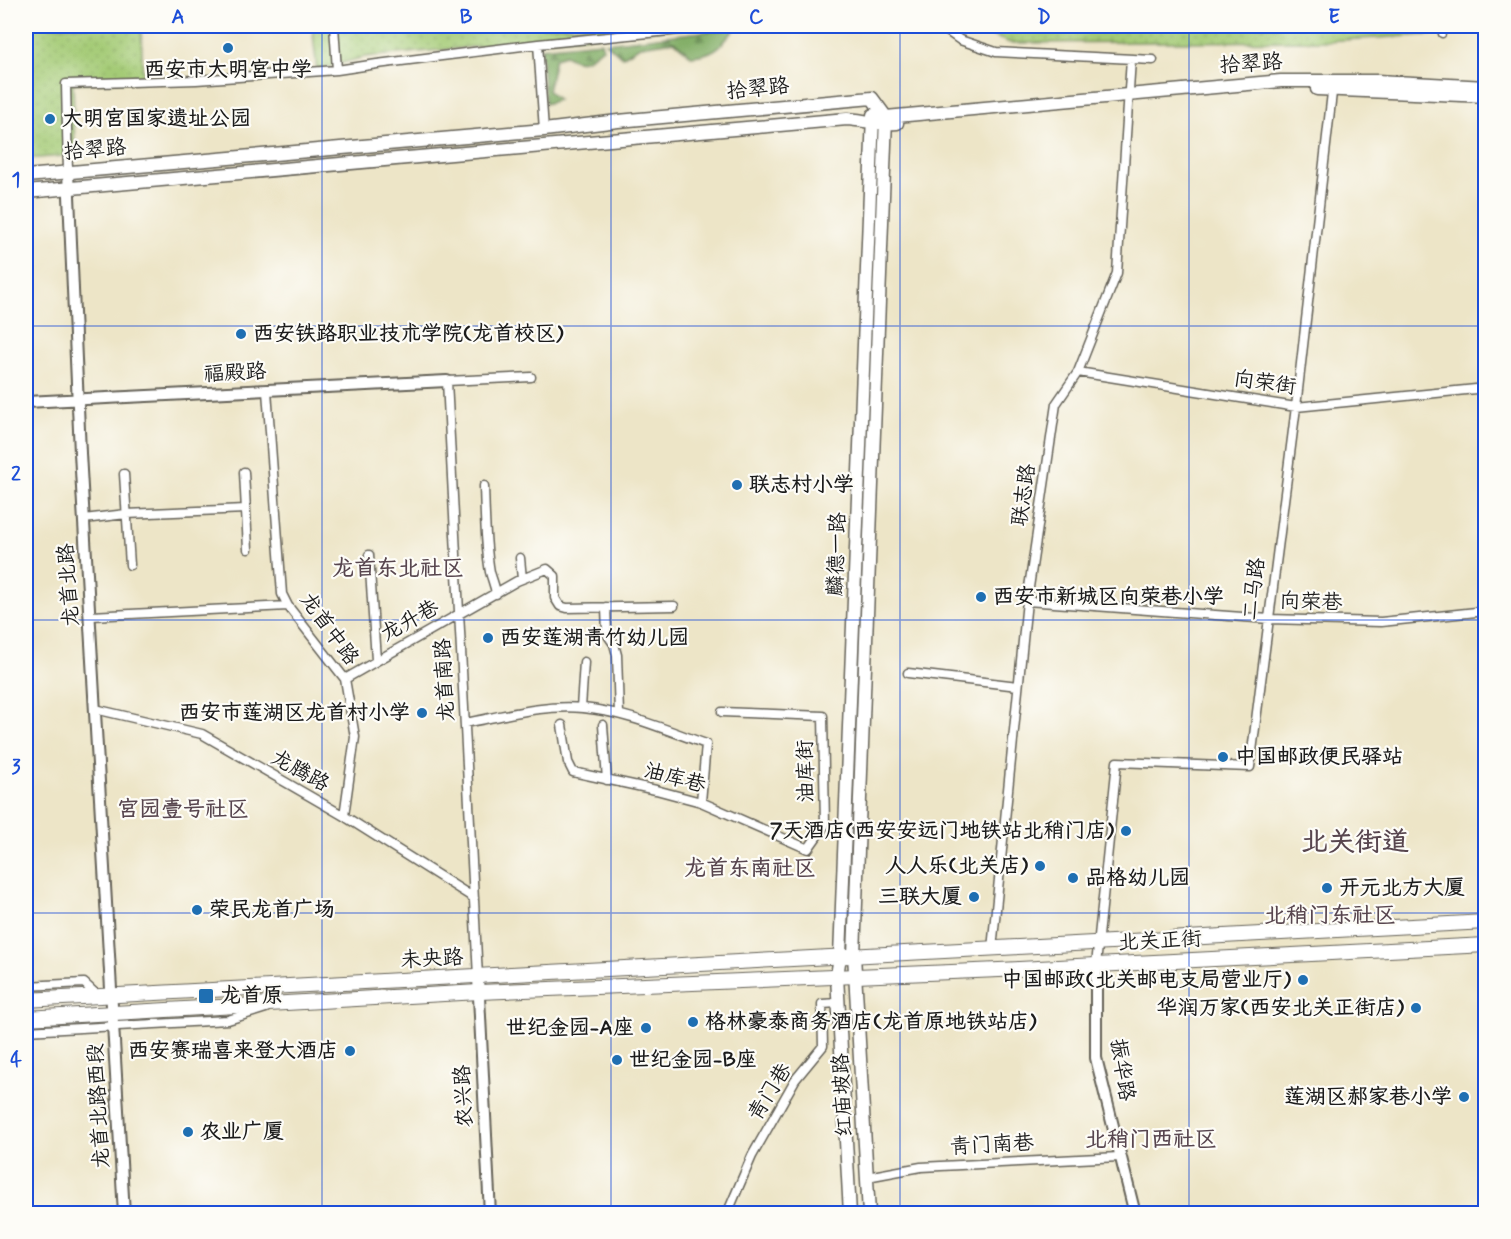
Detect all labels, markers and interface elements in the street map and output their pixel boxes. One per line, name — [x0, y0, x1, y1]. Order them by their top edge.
text: A — [171, 4, 185, 31]
text: B — [460, 4, 473, 31]
text: C — [749, 4, 764, 31]
text: D — [1037, 4, 1051, 31]
text: E — [1328, 4, 1340, 31]
marker: 西安市大明宫中学 — [221, 41, 235, 55]
street label: 拾翠路 — [1219, 48, 1283, 80]
place label: 西安市大明宫中学 — [144, 56, 312, 84]
street label: 拾翠路 — [725, 72, 791, 106]
place label: 大明宫国家遗址公园 — [62, 105, 251, 133]
marker: 大明宫国家遗址公园 — [43, 112, 57, 126]
street label: 拾翠路 — [62, 133, 128, 167]
text: 1 — [12, 167, 20, 194]
place label: 西安铁路职业技术学院(龙首校区) — [253, 320, 564, 348]
marker: 西安铁路职业技术学院(龙首校区) — [234, 327, 248, 341]
street label: 福殿路 — [203, 357, 267, 389]
street label: 向荣街 — [1232, 365, 1298, 401]
text: 2 — [11, 461, 21, 488]
street label: 联志路 — [1006, 462, 1042, 528]
place label: 联志村小学 — [749, 471, 854, 499]
marker: 联志村小学 — [730, 478, 744, 492]
street label: 麟德一路 — [822, 512, 852, 596]
street label: 龙首北路 — [52, 542, 86, 628]
district label: 龙首东北社区 — [332, 555, 464, 583]
street label: 二马路 — [1236, 556, 1272, 622]
place label: 西安市新城区向荣巷小学 — [993, 583, 1224, 611]
street label: 龙首中路 — [293, 587, 365, 671]
street label: 向荣巷 — [1279, 587, 1343, 617]
marker: 西安市新城区向荣巷小学 — [974, 590, 988, 604]
street label: 龙升巷 — [376, 593, 444, 649]
place label: 西安莲湖青竹幼儿园 — [500, 624, 689, 652]
marker: 西安莲湖青竹幼儿园 — [481, 631, 495, 645]
street label: 龙首南路 — [429, 637, 461, 723]
place label: 西安市莲湖区龙首村小学 — [179, 699, 410, 727]
marker: 西安市莲湖区龙首村小学 — [415, 706, 429, 720]
street label: 油库街 — [791, 739, 821, 803]
street label: 龙腾路 — [266, 743, 334, 799]
place label: 中国邮政便民驿站 — [1235, 743, 1403, 771]
marker: 中国邮政便民驿站 — [1216, 750, 1230, 764]
text: 3 — [11, 754, 21, 781]
street label: 油库巷 — [641, 756, 709, 800]
district label: 宫园壹号社区 — [117, 796, 249, 824]
place label: 7天酒店(西安安远门地铁站北稍门店) — [770, 817, 1115, 845]
marker: 7天酒店(西安安远门地铁站北稍门店) — [1119, 824, 1133, 838]
district label: 北关街道 — [1301, 825, 1409, 860]
place label: 人人乐(北关店) — [886, 852, 1029, 880]
district label: 龙首东南社区 — [684, 855, 816, 883]
marker: 人人乐(北关店) — [1033, 859, 1047, 873]
place label: 品格幼儿园 — [1085, 864, 1190, 892]
marker: 品格幼儿园 — [1066, 871, 1080, 885]
place label: 开元北方大厦 — [1339, 874, 1465, 902]
marker: 开元北方大厦 — [1320, 881, 1334, 895]
place label: 三联大厦 — [878, 883, 962, 911]
marker: 三联大厦 — [967, 890, 981, 904]
place label: 荣民龙首广场 — [209, 896, 335, 924]
district label: 北稍门东社区 — [1264, 902, 1396, 930]
marker: 荣民龙首广场 — [190, 903, 204, 917]
street label: 北关正街 — [1117, 925, 1203, 957]
street label: 未央路 — [400, 943, 464, 975]
place label: 中国邮政(北关邮电支局营业厅) — [1002, 966, 1292, 994]
marker: 中国邮政(北关邮电支局营业厅) — [1296, 973, 1310, 987]
place label: 龙首原 — [220, 982, 283, 1010]
marker: 龙首原 — [197, 987, 215, 1005]
place label: 华润万家(西安北关正街店) — [1157, 994, 1405, 1022]
marker: 华润万家(西安北关正街店) — [1409, 1001, 1423, 1015]
place label: 格林豪泰商务酒店(龙首原地铁站店) — [705, 1008, 1037, 1036]
place label: 世纪金园-A座 — [506, 1014, 634, 1042]
marker: 格林豪泰商务酒店(龙首原地铁站店) — [686, 1015, 700, 1029]
marker: 世纪金园-A座 — [639, 1021, 653, 1035]
place label: 西安赛瑞喜来登大酒店 — [128, 1037, 338, 1065]
street label: 振华路 — [1103, 1037, 1141, 1103]
street label: 龙首北路西段 — [82, 1042, 116, 1170]
marker: 西安赛瑞喜来登大酒店 — [343, 1044, 357, 1058]
place label: 世纪金园-B座 — [629, 1046, 757, 1074]
text: 4 — [10, 1047, 22, 1074]
street label: 红庙坡路 — [827, 1052, 859, 1138]
marker: 世纪金园-B座 — [610, 1053, 624, 1067]
street label: 青门巷 — [741, 1058, 799, 1126]
street label: 农兴路 — [448, 1064, 480, 1128]
place label: 莲湖区郝家巷小学 — [1284, 1083, 1452, 1111]
marker: 莲湖区郝家巷小学 — [1457, 1090, 1471, 1104]
place label: 农业广厦 — [200, 1118, 284, 1146]
marker: 农业广厦 — [181, 1125, 195, 1139]
district label: 北稍门西社区 — [1085, 1126, 1217, 1154]
street label: 青门南巷 — [949, 1129, 1035, 1161]

